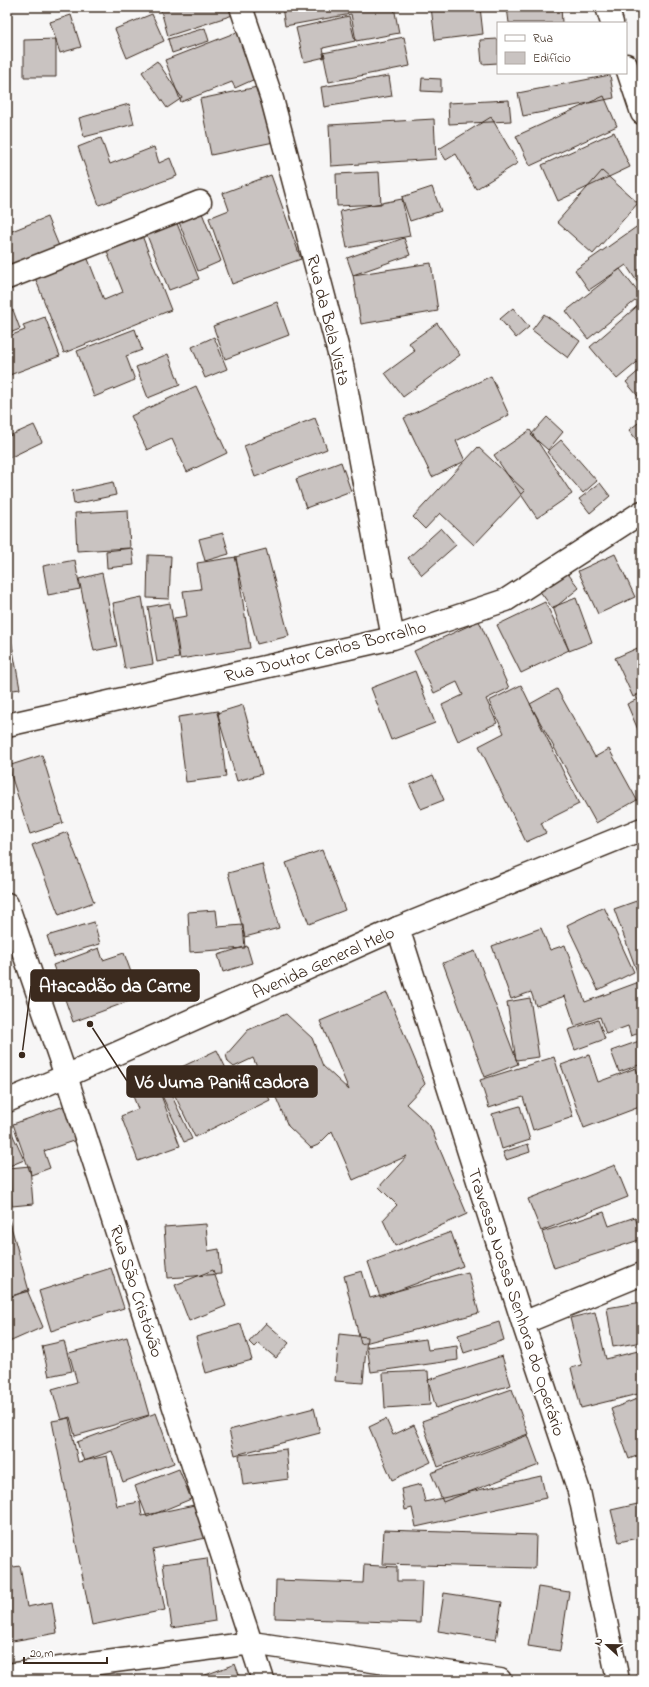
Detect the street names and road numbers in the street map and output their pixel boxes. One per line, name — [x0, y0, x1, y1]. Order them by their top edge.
street label: Rua da Bela Vista — [298, 252, 356, 389]
street label: Rua Doutor Carlos Borralho — [222, 615, 429, 691]
street label: Avenida General Melo — [248, 921, 399, 1007]
street label: Travessa Nossa Senhora do Operário — [459, 1165, 571, 1440]
street label: Rua São Cristóvão — [101, 1222, 169, 1361]

